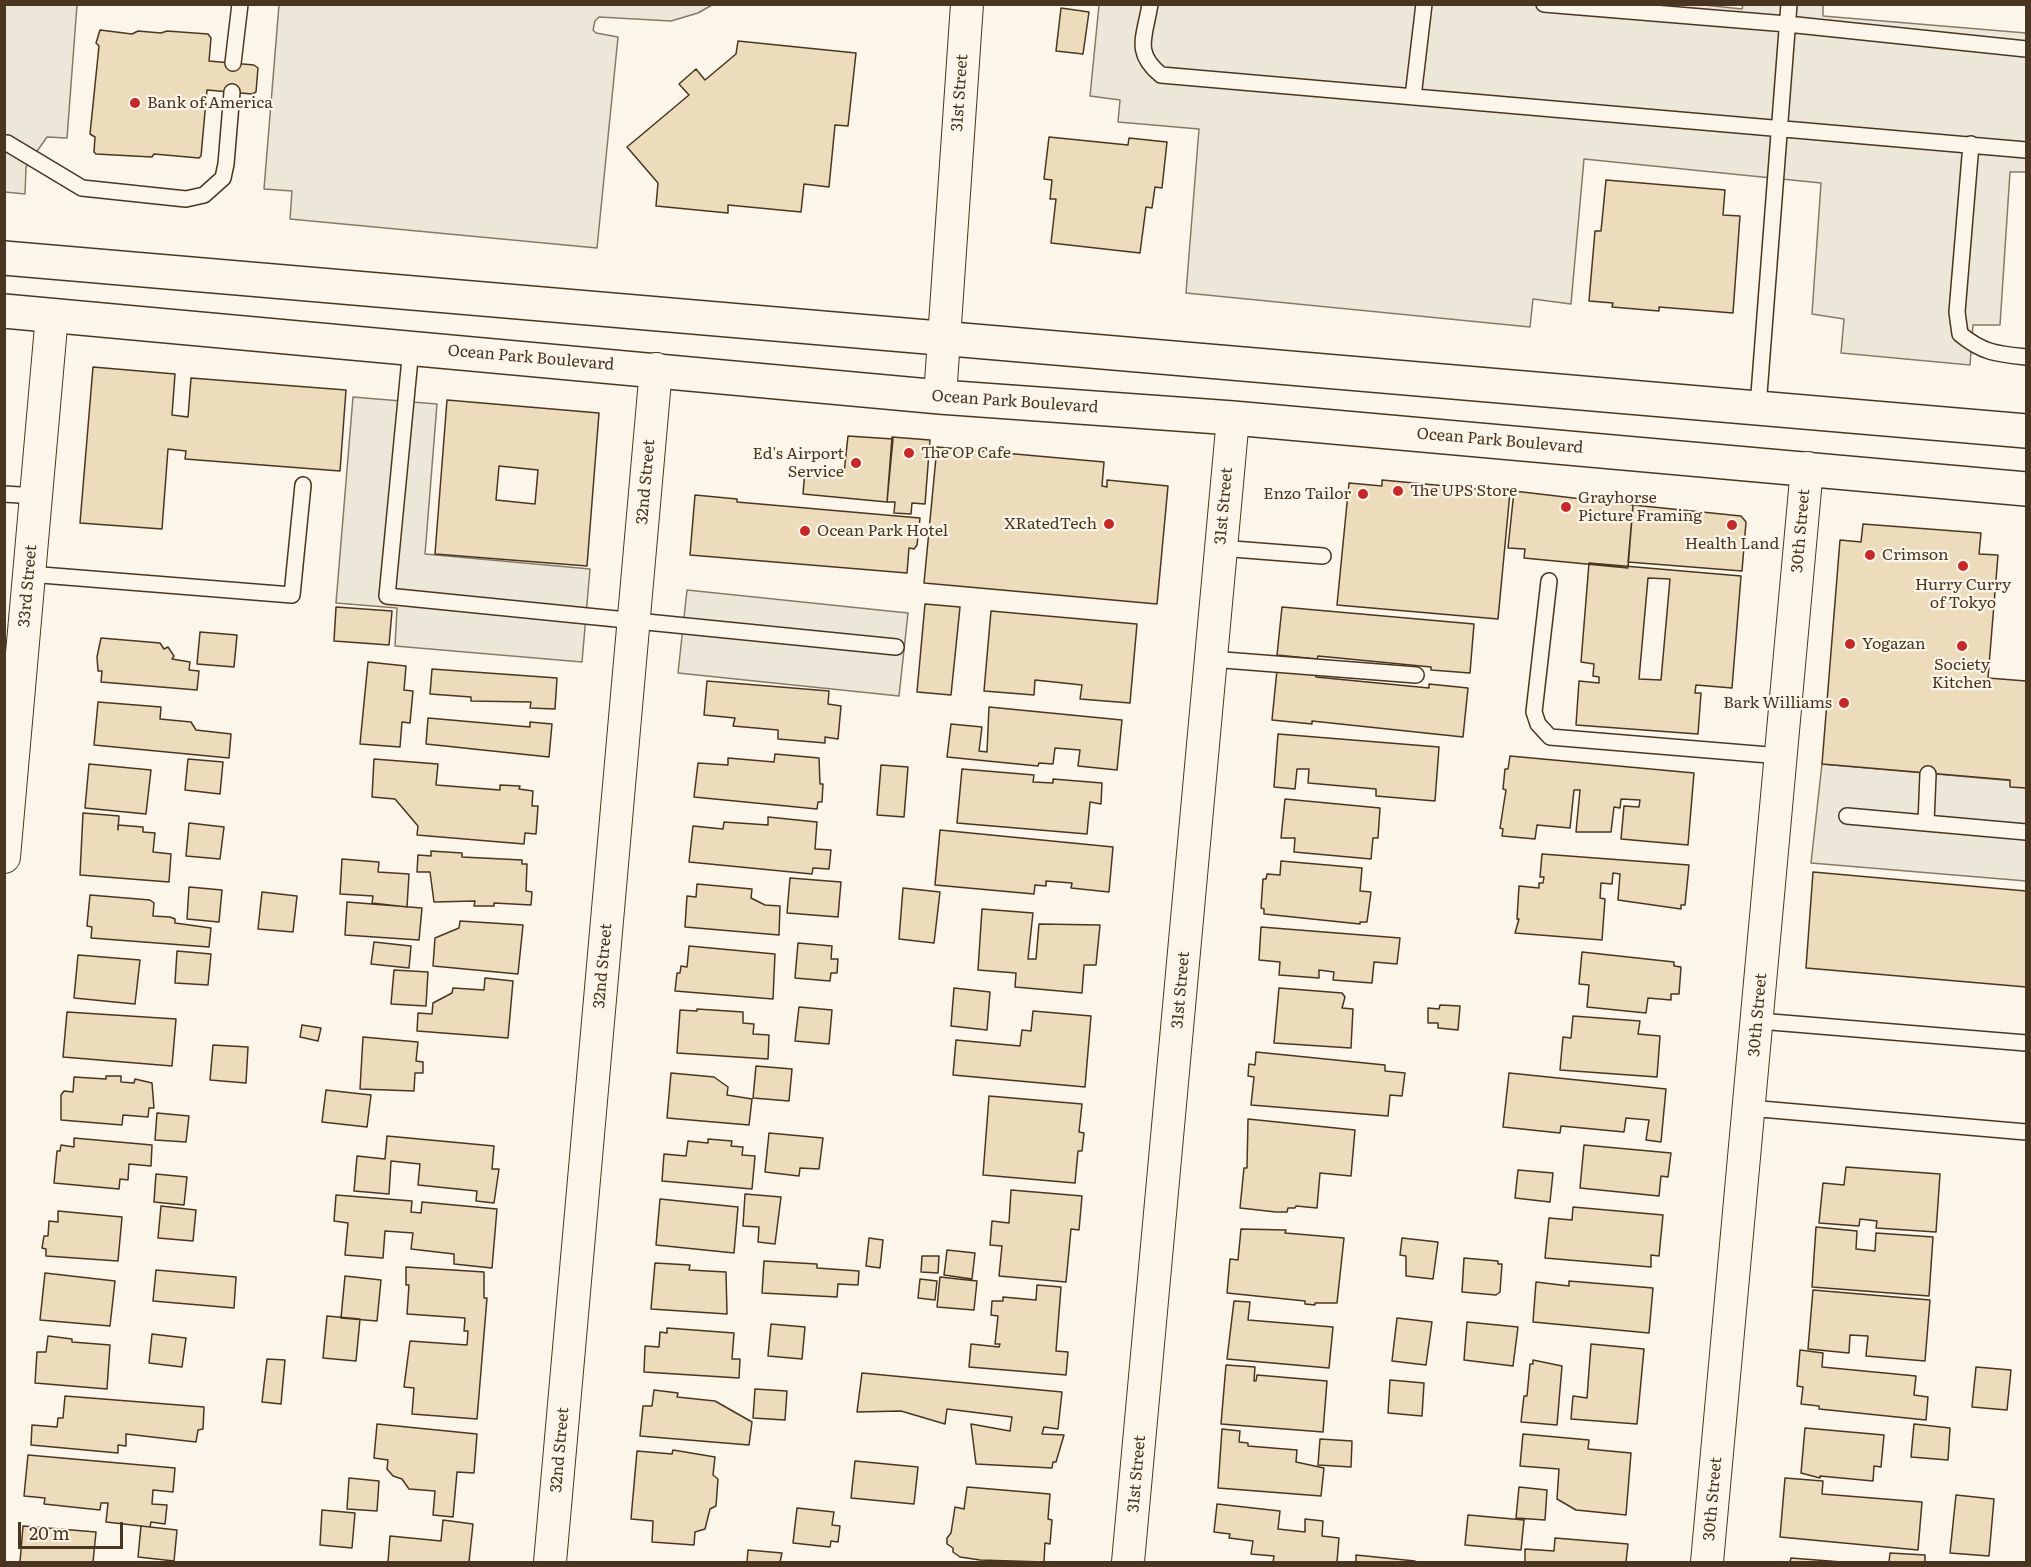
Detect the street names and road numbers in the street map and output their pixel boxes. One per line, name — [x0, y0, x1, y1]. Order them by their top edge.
street label: 31st Street — [948, 54, 972, 132]
street label: Ocean Park Boulevard — [447, 341, 615, 375]
street label: Ocean Park Boulevard — [931, 387, 1099, 417]
street label: Ocean Park Boulevard — [1416, 424, 1584, 458]
street label: 32nd Street — [633, 439, 659, 525]
street label: 31st Street — [1211, 466, 1237, 546]
street label: 30th Street — [1788, 488, 1814, 574]
street label: 33rd Street — [15, 544, 41, 628]
street label: 32nd Street — [590, 923, 616, 1009]
street label: 31st Street — [1168, 950, 1194, 1030]
street label: 30th Street — [1745, 972, 1771, 1058]
street label: 32nd Street — [547, 1407, 573, 1493]
street label: 31st Street — [1124, 1434, 1150, 1514]
street label: 30th Street — [1700, 1456, 1726, 1542]

